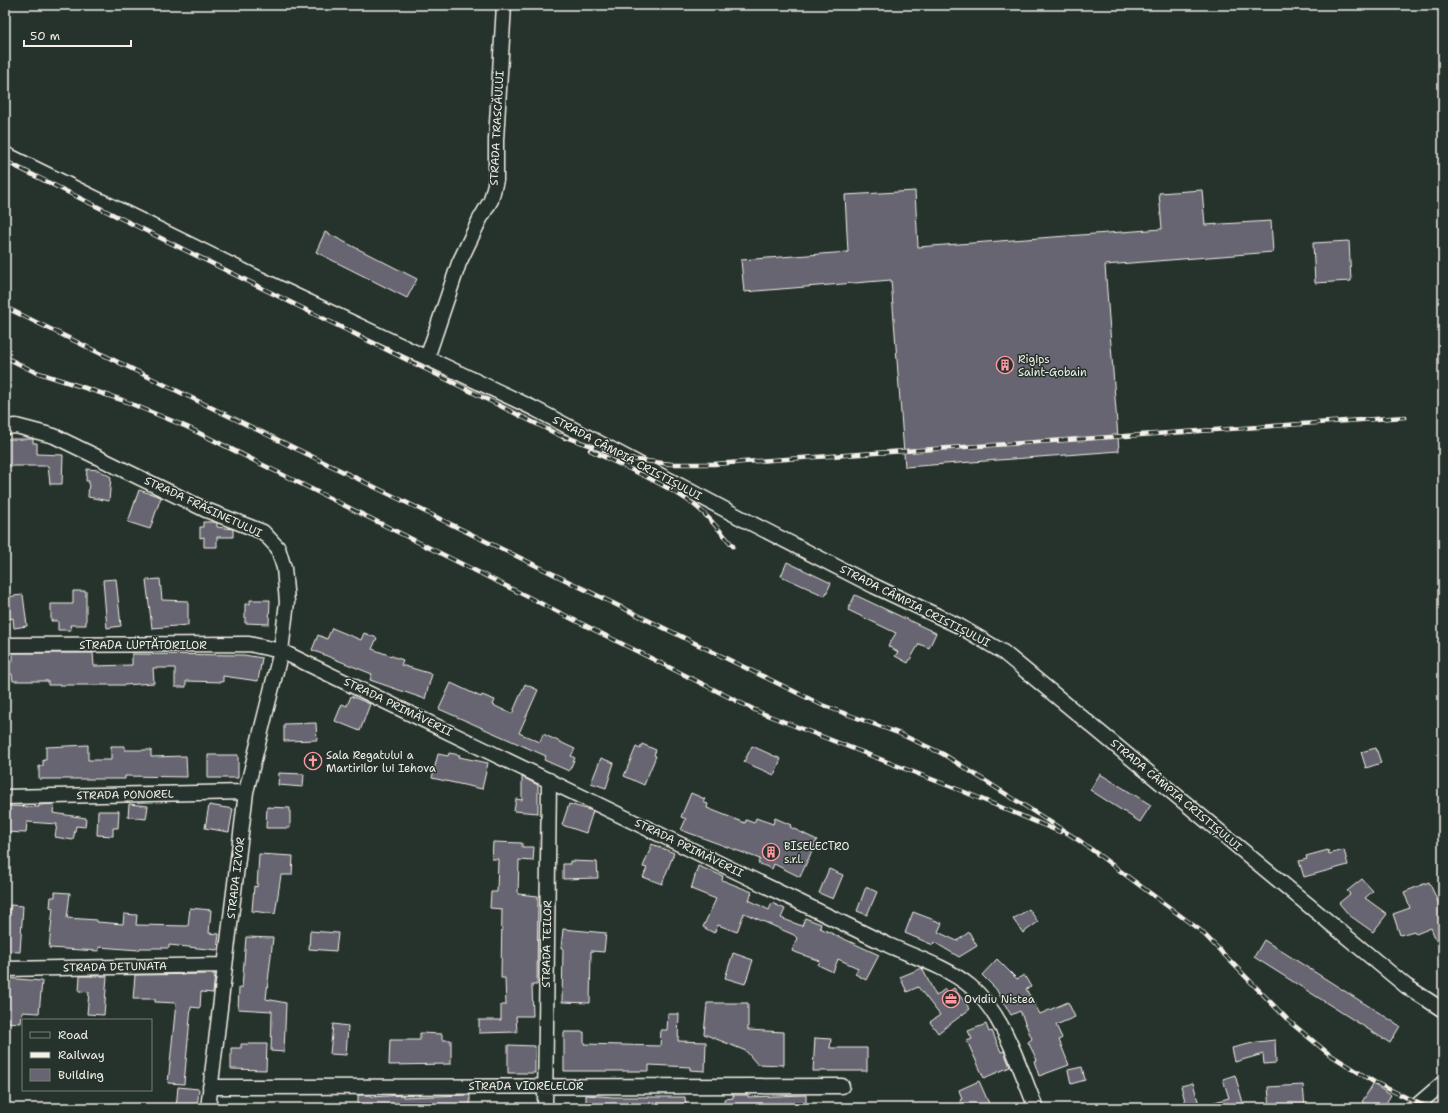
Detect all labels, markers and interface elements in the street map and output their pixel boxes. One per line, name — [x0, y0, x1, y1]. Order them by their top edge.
scale bar — [24, 22, 131, 48]
text: 50 m — [30, 28, 60, 44]
street label: STRADA TRASCĂULUI — [485, 70, 508, 186]
place label: Rigips Saint-Gobain — [1018, 352, 1087, 380]
building icon: Rigips Saint-Gobain — [995, 355, 1015, 375]
street label: STRADA CÂMPIA CRISTIȘULUI — [550, 411, 705, 504]
street label: STRADA FRĂSINETULUI — [142, 472, 265, 541]
street label: STRADA CÂMPIA CRISTIȘULUI — [837, 561, 993, 651]
street label: STRADA LUPTĂTORILOR — [79, 637, 207, 653]
street label: STRADA PRIMĂVERII — [341, 673, 455, 740]
street label: STRADA CÂMPIA CRISTIȘULUI — [1107, 735, 1245, 854]
place label: Sala Regatului a Martirilor lui Iehova — [326, 748, 436, 776]
church icon: Sala Regatului a Martirilor lui Iehova — [303, 751, 323, 771]
street label: STRADA PONOREL — [76, 787, 174, 803]
street label: STRADA PRIMĂVERII — [632, 814, 746, 881]
street label: STRADA IZVOR — [224, 836, 248, 920]
place label: BISELECTRO s.r.l. — [784, 839, 850, 867]
building icon: BISELECTRO s.r.l. — [761, 842, 781, 862]
street label: STRADA TEILOR — [539, 900, 555, 988]
street label: STRADA DETUNATA — [63, 959, 167, 975]
office icon: Ovidiu Nistea — [941, 989, 961, 1009]
place label: Ovidiu Nistea — [964, 992, 1035, 1007]
legend — [22, 1019, 152, 1091]
text: Road — [58, 1027, 89, 1043]
text: Railway — [58, 1047, 105, 1063]
text: Building — [58, 1067, 104, 1083]
street label: STRADA VIORELELOR — [468, 1079, 584, 1094]

